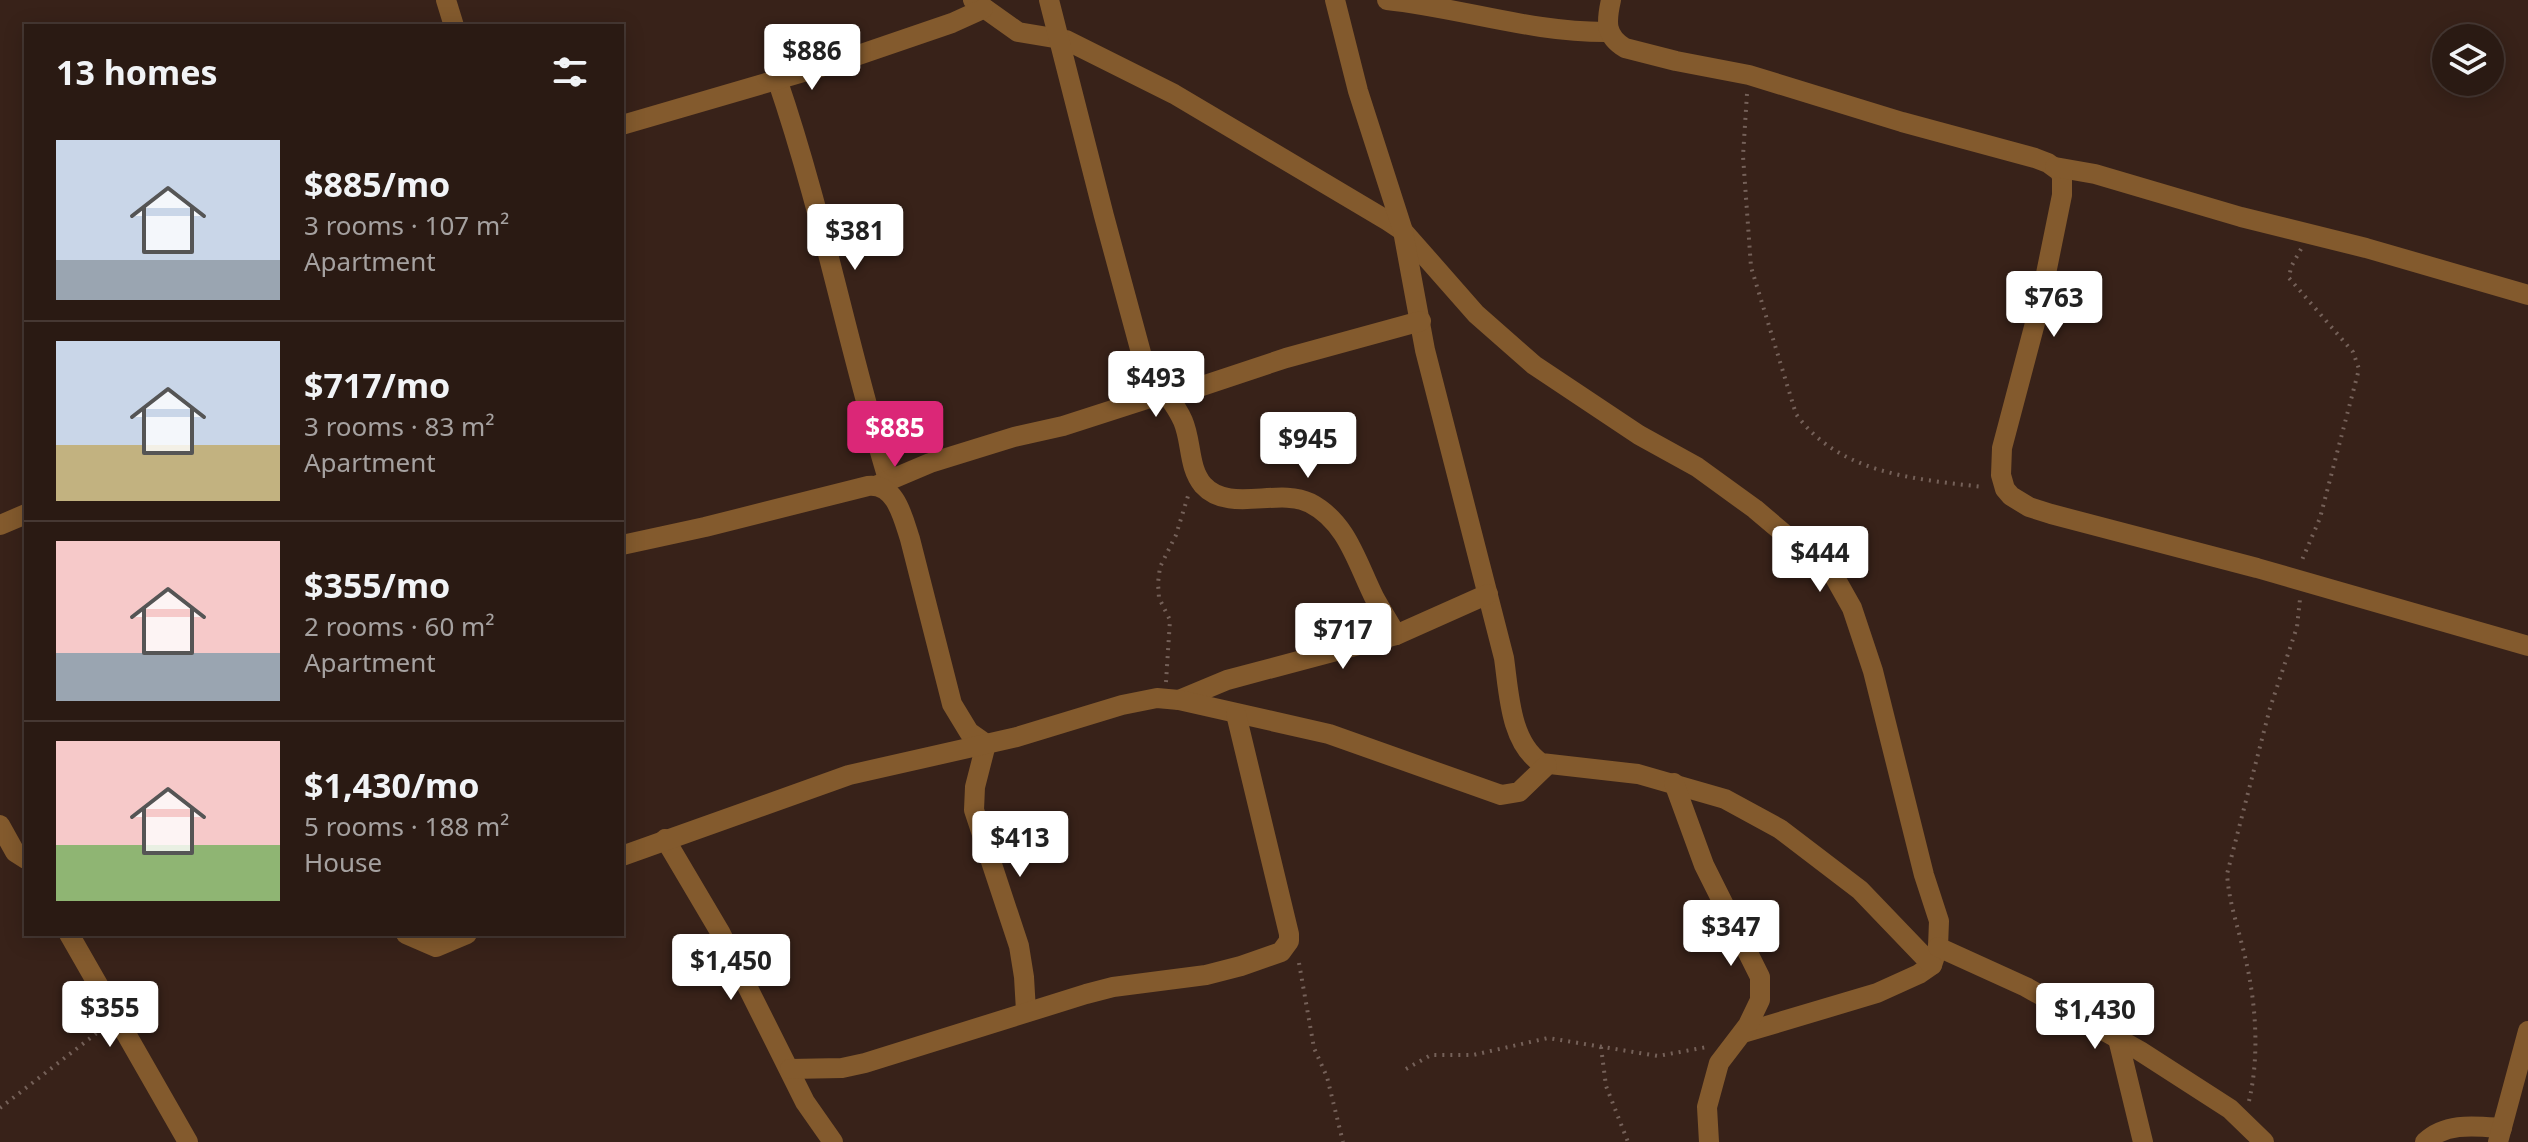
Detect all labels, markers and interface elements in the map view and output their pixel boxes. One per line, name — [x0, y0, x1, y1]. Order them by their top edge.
pin: $886 — [765, 24, 859, 92]
map controls — [2432, 24, 2504, 96]
button: layers — [2432, 24, 2504, 96]
text: $886 — [782, 32, 842, 68]
text: 13 homes — [56, 49, 218, 95]
icon: filters — [548, 50, 592, 94]
text: $885/mo — [304, 161, 450, 207]
icon: home — [120, 172, 216, 268]
pin: $381 — [808, 204, 902, 272]
text: 3 rooms · 107 m² — [304, 207, 509, 243]
text: $381 — [825, 212, 885, 248]
text: Apartment — [304, 243, 436, 279]
pin: $763 — [2007, 271, 2101, 339]
text: $763 — [2024, 279, 2084, 315]
pin: $493 — [1109, 351, 1203, 419]
text: $493 — [1126, 359, 1186, 395]
text: $717/mo — [304, 362, 450, 408]
icon: home — [120, 373, 216, 469]
pin: $885 — [848, 401, 942, 469]
text: 3 rooms · 83 m² — [304, 408, 494, 444]
text: $885 — [865, 409, 925, 445]
pin: $945 — [1261, 412, 1355, 480]
text: $945 — [1278, 420, 1338, 456]
text: Apartment — [304, 444, 436, 480]
pin: $444 — [1773, 526, 1867, 594]
text: $444 — [1790, 534, 1850, 570]
text: $355/mo — [304, 562, 450, 608]
icon: home — [120, 573, 216, 669]
pin: $717 — [1296, 603, 1390, 671]
text: 2 rooms · 60 m² — [304, 608, 494, 644]
text: $717 — [1313, 611, 1373, 647]
text: Apartment — [304, 644, 436, 680]
text: $1,430/mo — [304, 762, 479, 808]
icon: home — [120, 773, 216, 869]
text: 5 rooms · 188 m² — [304, 808, 509, 844]
pin: $413 — [973, 811, 1067, 879]
text: $413 — [990, 819, 1050, 855]
text: House — [304, 844, 382, 880]
pin: $347 — [1684, 900, 1778, 968]
text: $347 — [1701, 908, 1761, 944]
pin: $1,450 — [666, 934, 796, 1002]
text: $1,450 — [690, 942, 772, 978]
pin: $355 — [63, 981, 157, 1049]
pin: $1,430 — [2030, 983, 2160, 1051]
text: $355 — [80, 989, 140, 1025]
text: $1,430 — [2054, 991, 2136, 1027]

